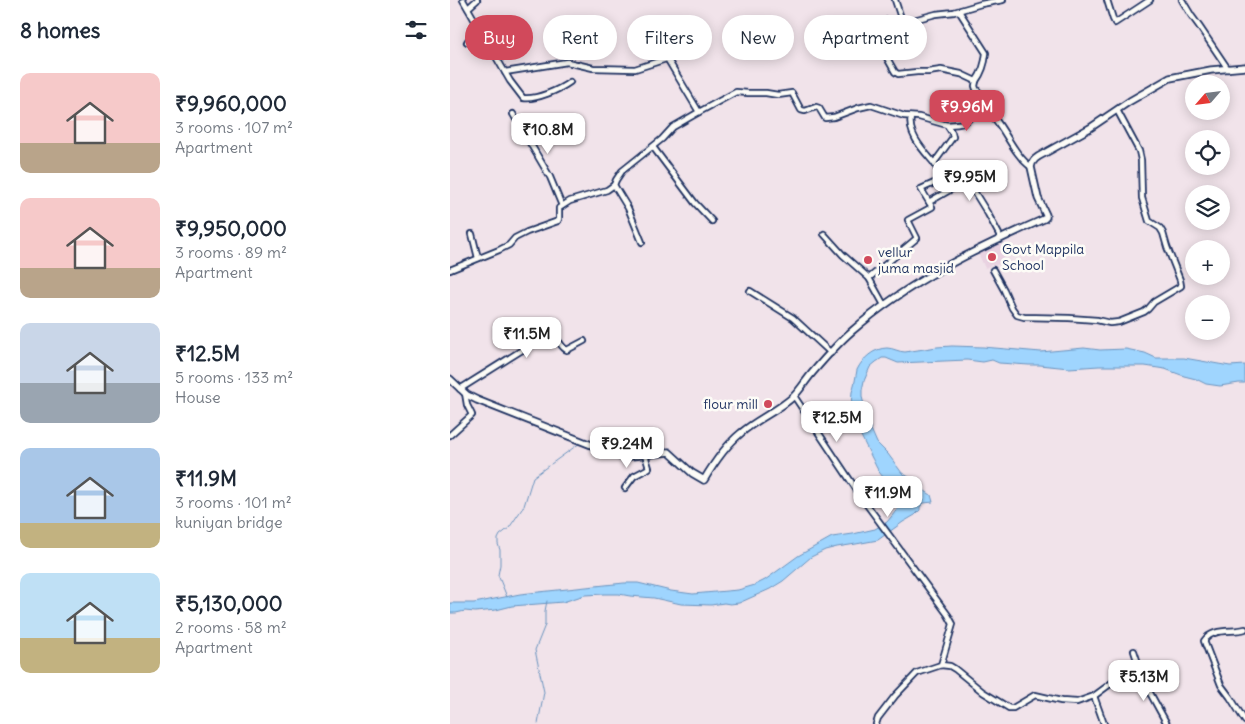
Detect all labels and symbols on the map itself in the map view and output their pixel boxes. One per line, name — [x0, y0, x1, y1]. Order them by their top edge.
north arrow — [1185, 75, 1230, 120]
pin: ₹9.96M — [926, 90, 1008, 132]
pin: ₹10.8M — [507, 112, 589, 155]
pin: ₹9.95M — [929, 160, 1011, 202]
place label: Govt Mappila School — [1002, 240, 1084, 274]
place label: vellur juma masjid — [877, 243, 954, 277]
marker: Govt Mappila School — [986, 251, 998, 263]
marker: vellur juma masjid — [862, 254, 874, 266]
pin: ₹11.5M — [486, 316, 568, 359]
place label: flour mill — [704, 395, 758, 413]
marker: flour mill — [762, 398, 774, 410]
pin: ₹12.5M — [796, 400, 878, 443]
pin: ₹9.24M — [586, 426, 668, 469]
pin: ₹11.9M — [847, 476, 929, 518]
pin: ₹5.13M — [1103, 660, 1185, 702]

